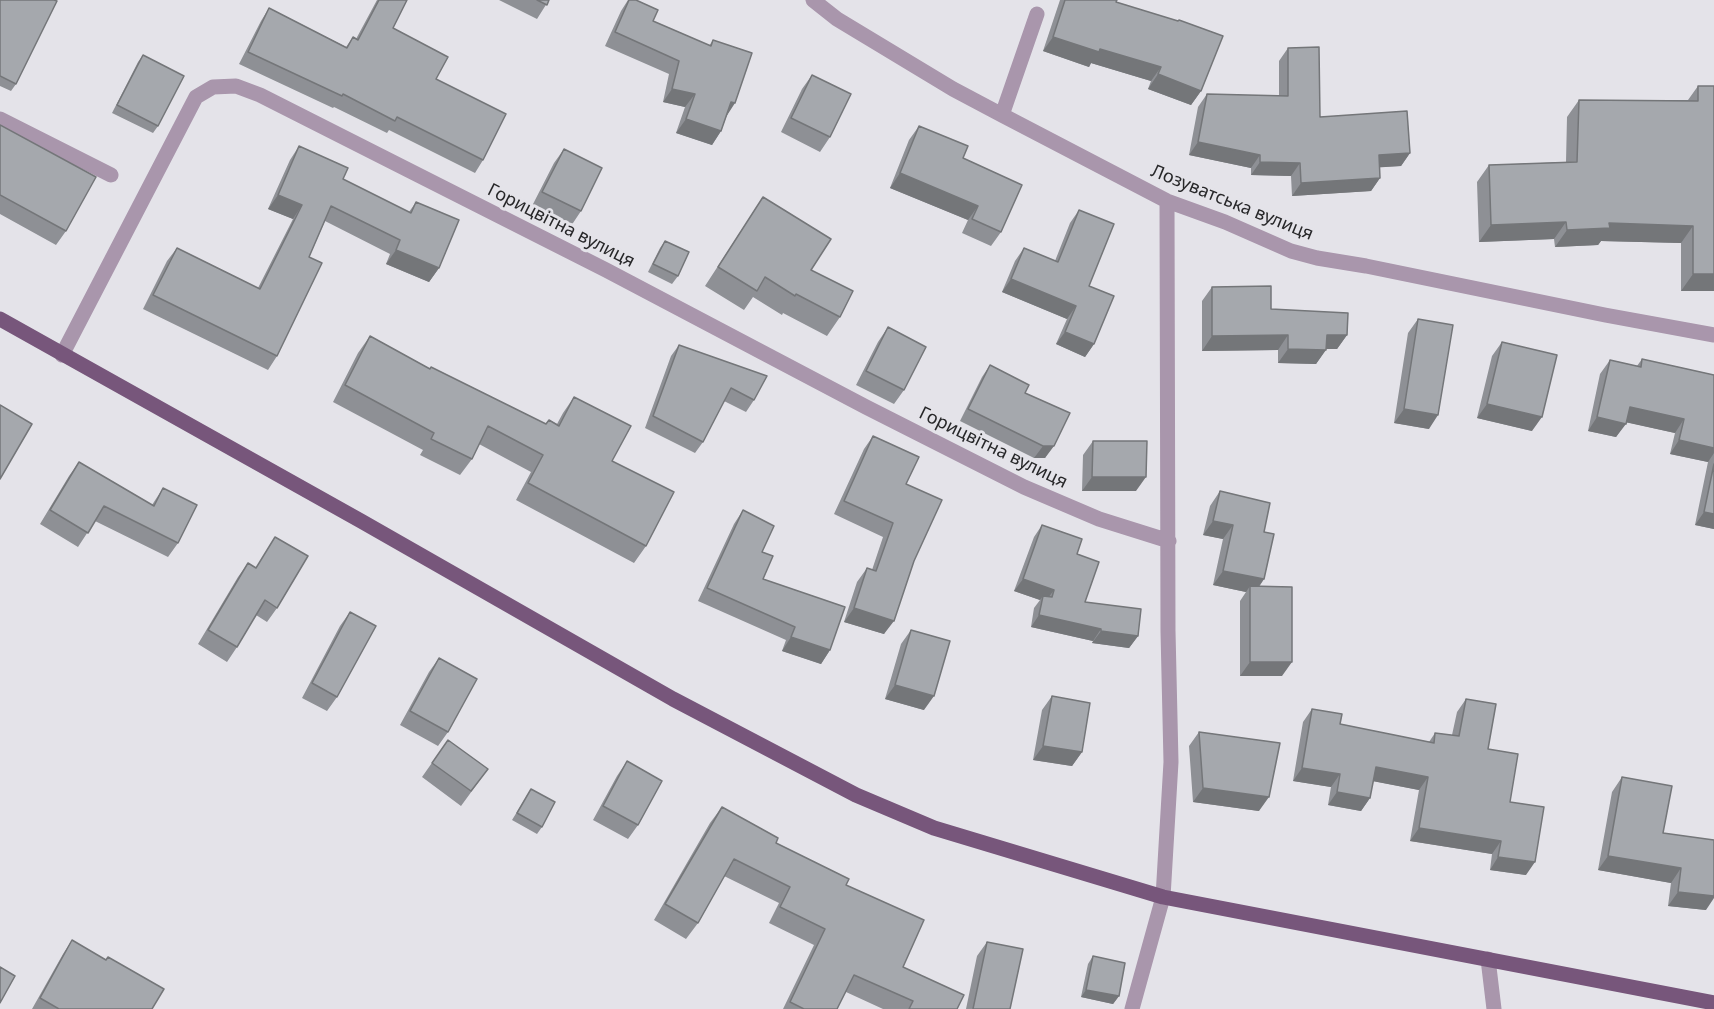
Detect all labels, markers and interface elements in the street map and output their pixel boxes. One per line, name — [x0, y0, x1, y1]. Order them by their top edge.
street label: Лозуватська вулиця — [1148, 161, 1316, 245]
street label: Горицвітна вулиця — [484, 179, 638, 273]
street label: Горицвітна вулиця — [915, 403, 1071, 493]

